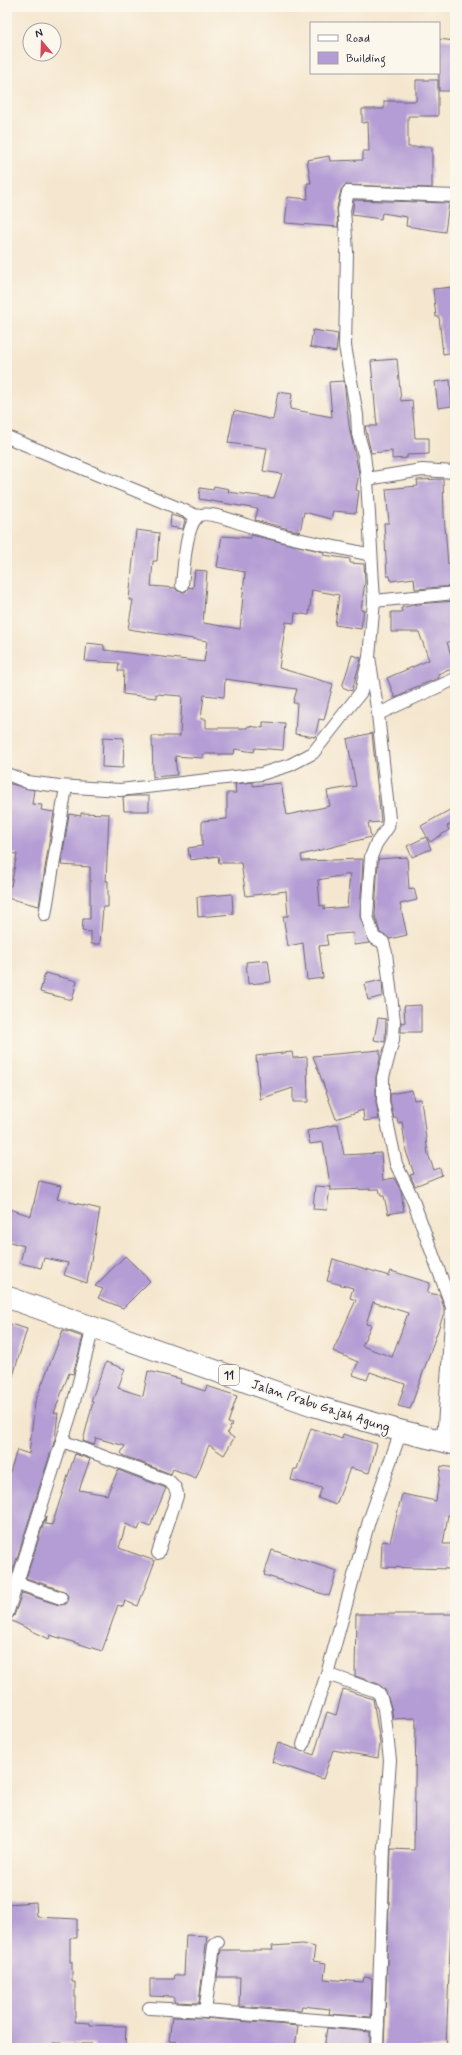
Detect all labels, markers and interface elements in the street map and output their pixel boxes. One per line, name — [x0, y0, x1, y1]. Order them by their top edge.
north arrow — [22, 22, 62, 62]
legend — [310, 22, 440, 74]
text: N — [33, 26, 45, 41]
text: Road — [346, 31, 370, 47]
text: Building — [346, 51, 386, 68]
road number: 11 — [219, 1365, 239, 1385]
street label: Jalan Prabu Gajah Agung — [249, 1376, 392, 1438]

